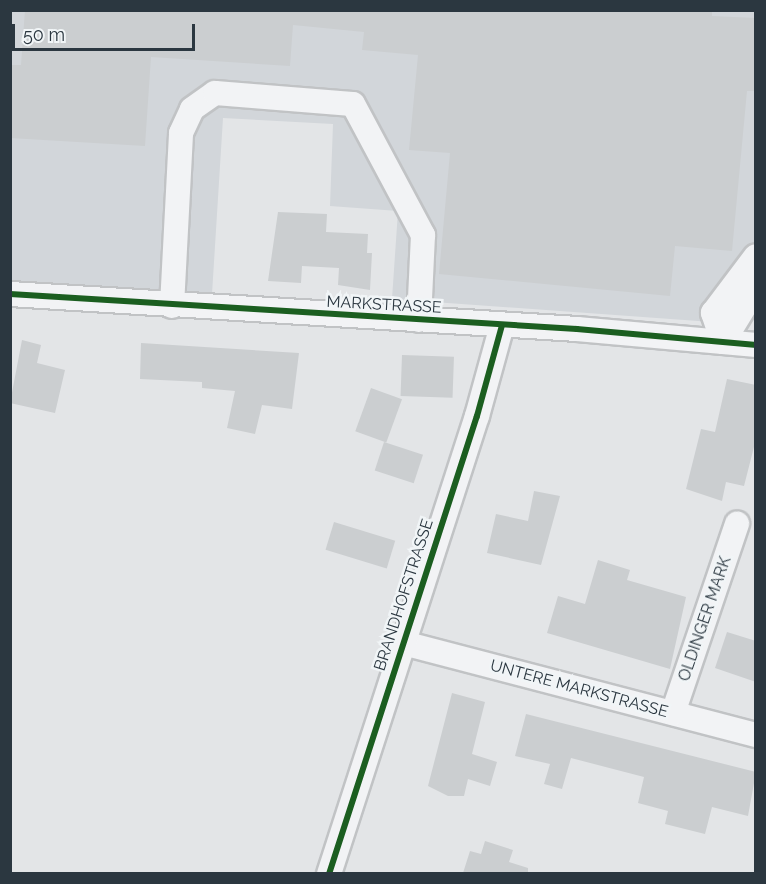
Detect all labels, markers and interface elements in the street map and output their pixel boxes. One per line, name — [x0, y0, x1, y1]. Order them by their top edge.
scale bar — [15, 12, 198, 50]
text: 50 m — [23, 24, 65, 45]
street label: MARKSTRASSE — [326, 292, 442, 318]
street label: BRANDHOFSTRASSE — [370, 517, 438, 673]
street label: OLDINGER MARK — [675, 554, 735, 684]
street label: UNTERE MARKSTRASSE — [488, 656, 670, 722]

